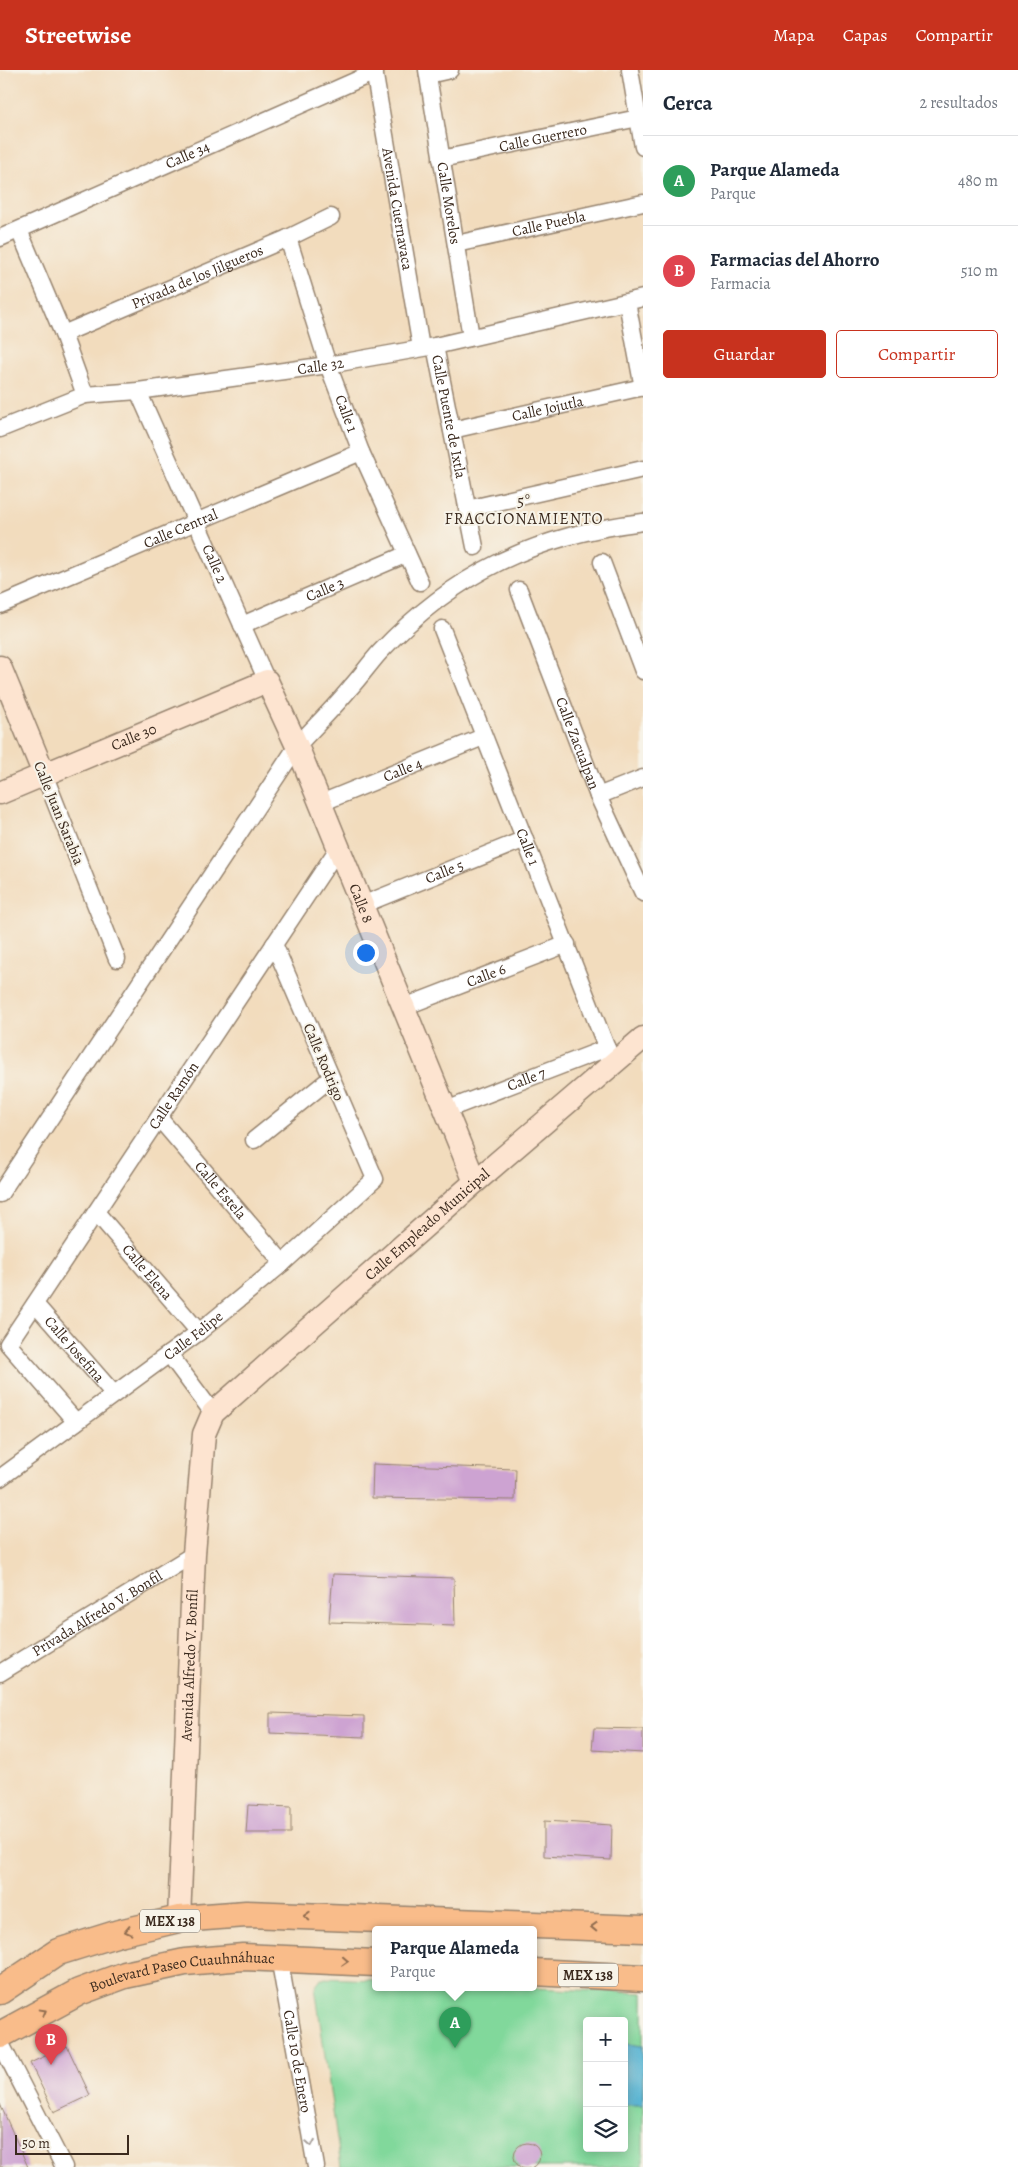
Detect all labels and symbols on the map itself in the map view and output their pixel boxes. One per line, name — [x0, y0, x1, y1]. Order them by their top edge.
street label: Calle Guerrero — [497, 119, 589, 157]
street label: Calle 34 — [162, 136, 213, 174]
street label: Avenida Cuernavaca — [377, 145, 418, 272]
street label: Calle Morelos — [432, 161, 466, 246]
street label: Calle Puebla — [510, 206, 588, 241]
street label: Privada de los Jilgueros — [128, 240, 266, 314]
street label: Calle 32 — [296, 352, 345, 379]
street label: Calle Puente de Ixtla — [427, 353, 471, 480]
street label: Calle Jojutla — [510, 391, 585, 426]
street label: Calle 1 — [330, 392, 363, 435]
district label: 5° FRACCIONAMIENTO — [444, 490, 604, 530]
street label: Calle Central — [140, 504, 221, 553]
street label: Calle 2 — [197, 541, 232, 586]
street label: Calle 3 — [302, 572, 347, 606]
street label: Calle Zacualpan — [551, 694, 604, 792]
street label: Calle 30 — [108, 718, 160, 755]
street label: Calle 4 — [380, 753, 425, 787]
street label: Calle Juan Sarabia — [29, 758, 89, 868]
street label: Calle 1 — [511, 825, 544, 868]
street label: Calle 5 — [422, 855, 467, 888]
street label: Calle 8 — [344, 881, 378, 926]
your location — [353, 940, 379, 966]
street label: Calle 6 — [464, 959, 509, 992]
street label: Calle Rodrigo — [299, 1020, 349, 1104]
street label: Calle Ramón — [144, 1058, 203, 1133]
street label: Calle 7 — [504, 1062, 549, 1096]
street label: Calle Estela — [190, 1157, 251, 1224]
street label: Calle Empleado Municipal — [360, 1164, 494, 1285]
street label: Calle Elena — [118, 1240, 177, 1304]
street label: Calle Felipe — [159, 1306, 227, 1365]
street label: Calle Josefina — [40, 1312, 109, 1387]
street label: Privada Alfredo V. Bonfil — [28, 1566, 166, 1661]
street label: Avenida Alfredo V. Bonfil — [176, 1589, 203, 1743]
road number: MEX 138 — [140, 1910, 200, 1932]
one-way arrow — [303, 1911, 311, 1922]
one-way arrow — [590, 1921, 598, 1932]
one-way arrow — [124, 1925, 133, 1936]
street label: Boulevard Paseo Cuauhnáhuac — [87, 1947, 275, 1997]
one-way arrow — [341, 1955, 349, 1966]
road number: MEX 138 — [558, 1964, 618, 1986]
pin: A — [439, 2007, 471, 2048]
one-way arrow — [37, 2008, 46, 2018]
street label: Calle 10 de Enero — [279, 2009, 316, 2114]
pin: B — [35, 2024, 67, 2065]
scale bar — [15, 2132, 129, 2155]
one-way arrow — [306, 2139, 316, 2147]

